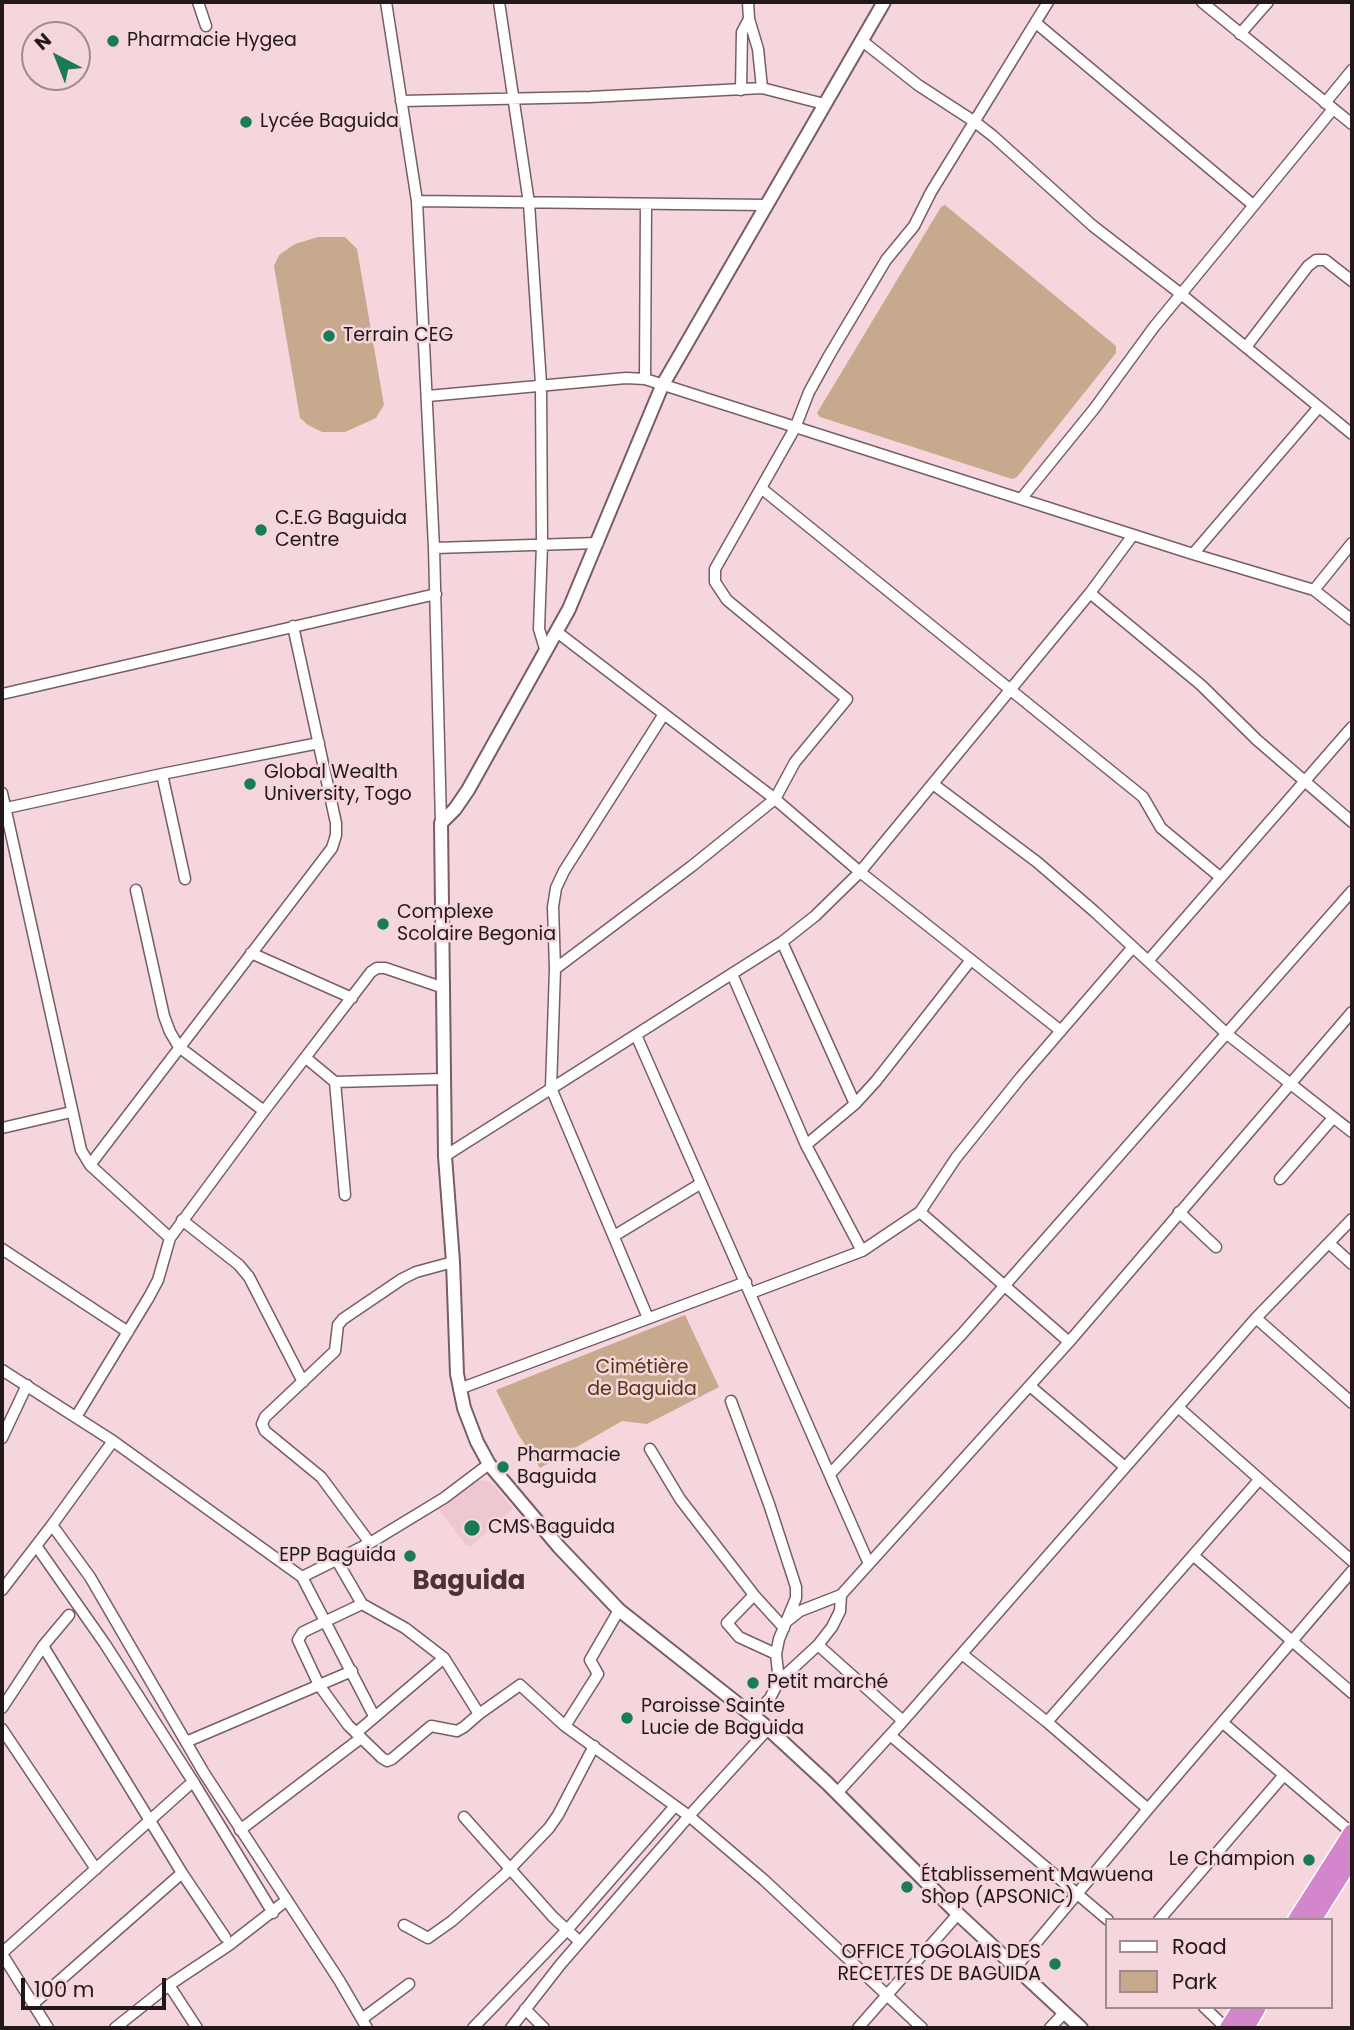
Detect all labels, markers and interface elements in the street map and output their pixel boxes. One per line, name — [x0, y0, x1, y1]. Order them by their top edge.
north arrow — [21, 21, 91, 91]
text: N — [29, 27, 57, 56]
place label: Pharmacie Hygea — [127, 30, 297, 52]
marker: Pharmacie Hygea — [105, 33, 121, 49]
place label: Lycée Baguida — [260, 111, 399, 133]
marker: Lycée Baguida — [238, 114, 254, 130]
place label: Terrain CEG — [343, 325, 453, 347]
marker: Terrain CEG — [321, 328, 337, 344]
place label: C.E.G Baguida Centre — [275, 508, 407, 552]
marker: C.E.G Baguida Centre — [253, 522, 269, 538]
place label: Global Wealth University, Togo — [264, 762, 412, 806]
marker: Global Wealth University, Togo — [242, 776, 258, 792]
place label: Complexe Scolaire Begonia — [397, 902, 556, 946]
marker: Complexe Scolaire Begonia — [375, 916, 391, 932]
park label: Cimétière de Baguida — [587, 1357, 697, 1401]
place label: Pharmacie Baguida — [517, 1445, 620, 1489]
marker: Pharmacie Baguida — [495, 1459, 511, 1475]
place label: CMS Baguida — [488, 1517, 615, 1539]
marker: CMS Baguida — [462, 1518, 482, 1538]
place label: EPP Baguida — [279, 1545, 396, 1567]
marker: EPP Baguida — [402, 1548, 418, 1564]
district label: Baguida — [413, 1566, 525, 1598]
place label: Petit marché — [767, 1672, 888, 1694]
marker: Petit marché — [745, 1675, 761, 1691]
place label: Paroisse Sainte Lucie de Baguida — [641, 1696, 804, 1740]
marker: Paroisse Sainte Lucie de Baguida — [619, 1710, 635, 1726]
place label: Le Champion — [1169, 1849, 1295, 1871]
marker: Le Champion — [1301, 1852, 1317, 1868]
place label: Établissement Mawuena Shop (APSONIC) — [921, 1865, 1154, 1909]
marker: Établissement Mawuena Shop (APSONIC) — [899, 1879, 915, 1895]
legend — [1106, 1918, 1333, 2009]
text: Road — [1172, 1932, 1227, 1961]
place label: OFFICE TOGOLAIS DES RECETTES DE BAGUIDA — [838, 1942, 1041, 1986]
marker: OFFICE TOGOLAIS DES RECETTES DE BAGUIDA — [1047, 1956, 1063, 1972]
scale bar — [24, 1964, 170, 2008]
text: Park — [1172, 1967, 1217, 1996]
text: 100 m — [34, 1975, 94, 2004]

